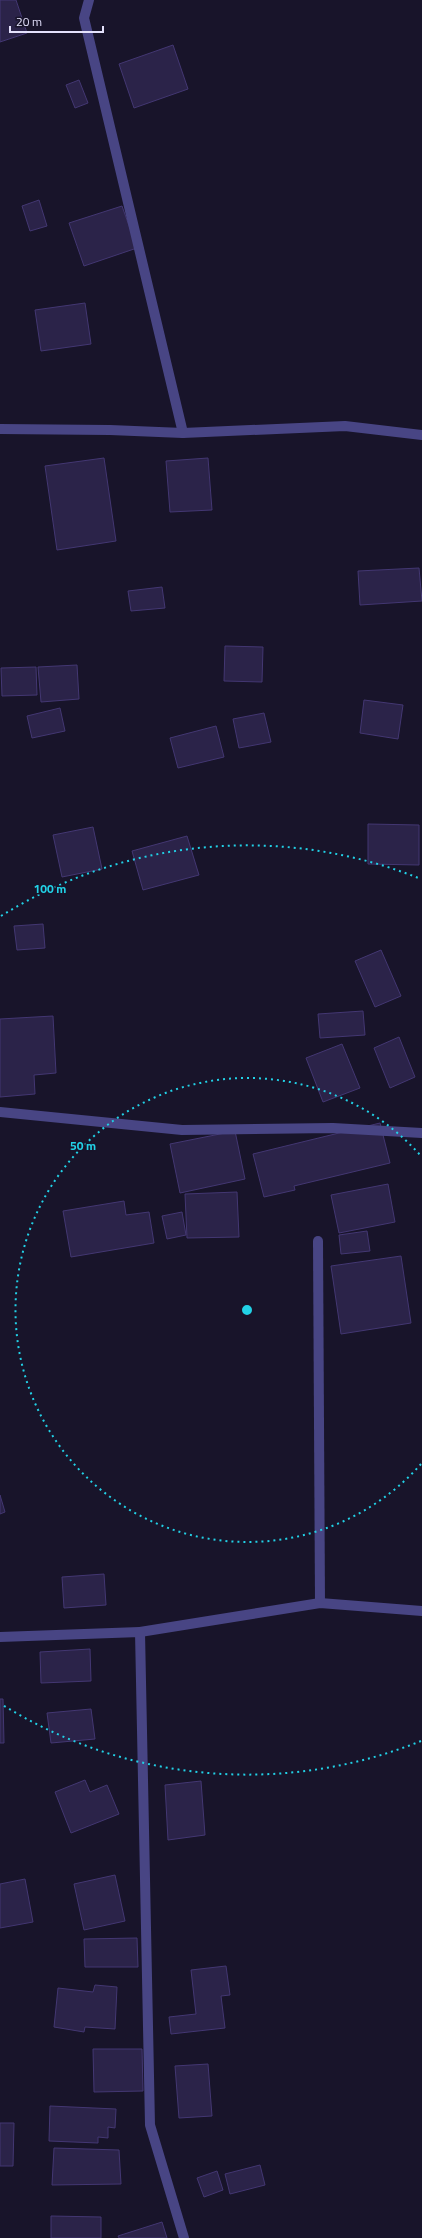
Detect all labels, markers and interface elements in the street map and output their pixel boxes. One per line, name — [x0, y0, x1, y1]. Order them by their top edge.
scale bar — [10, 8, 103, 34]
text: 20 m — [16, 12, 42, 31]
text: 100 m — [34, 879, 66, 898]
text: 50 m — [70, 1136, 96, 1155]
centre of rings — [240, 1303, 254, 1317]

